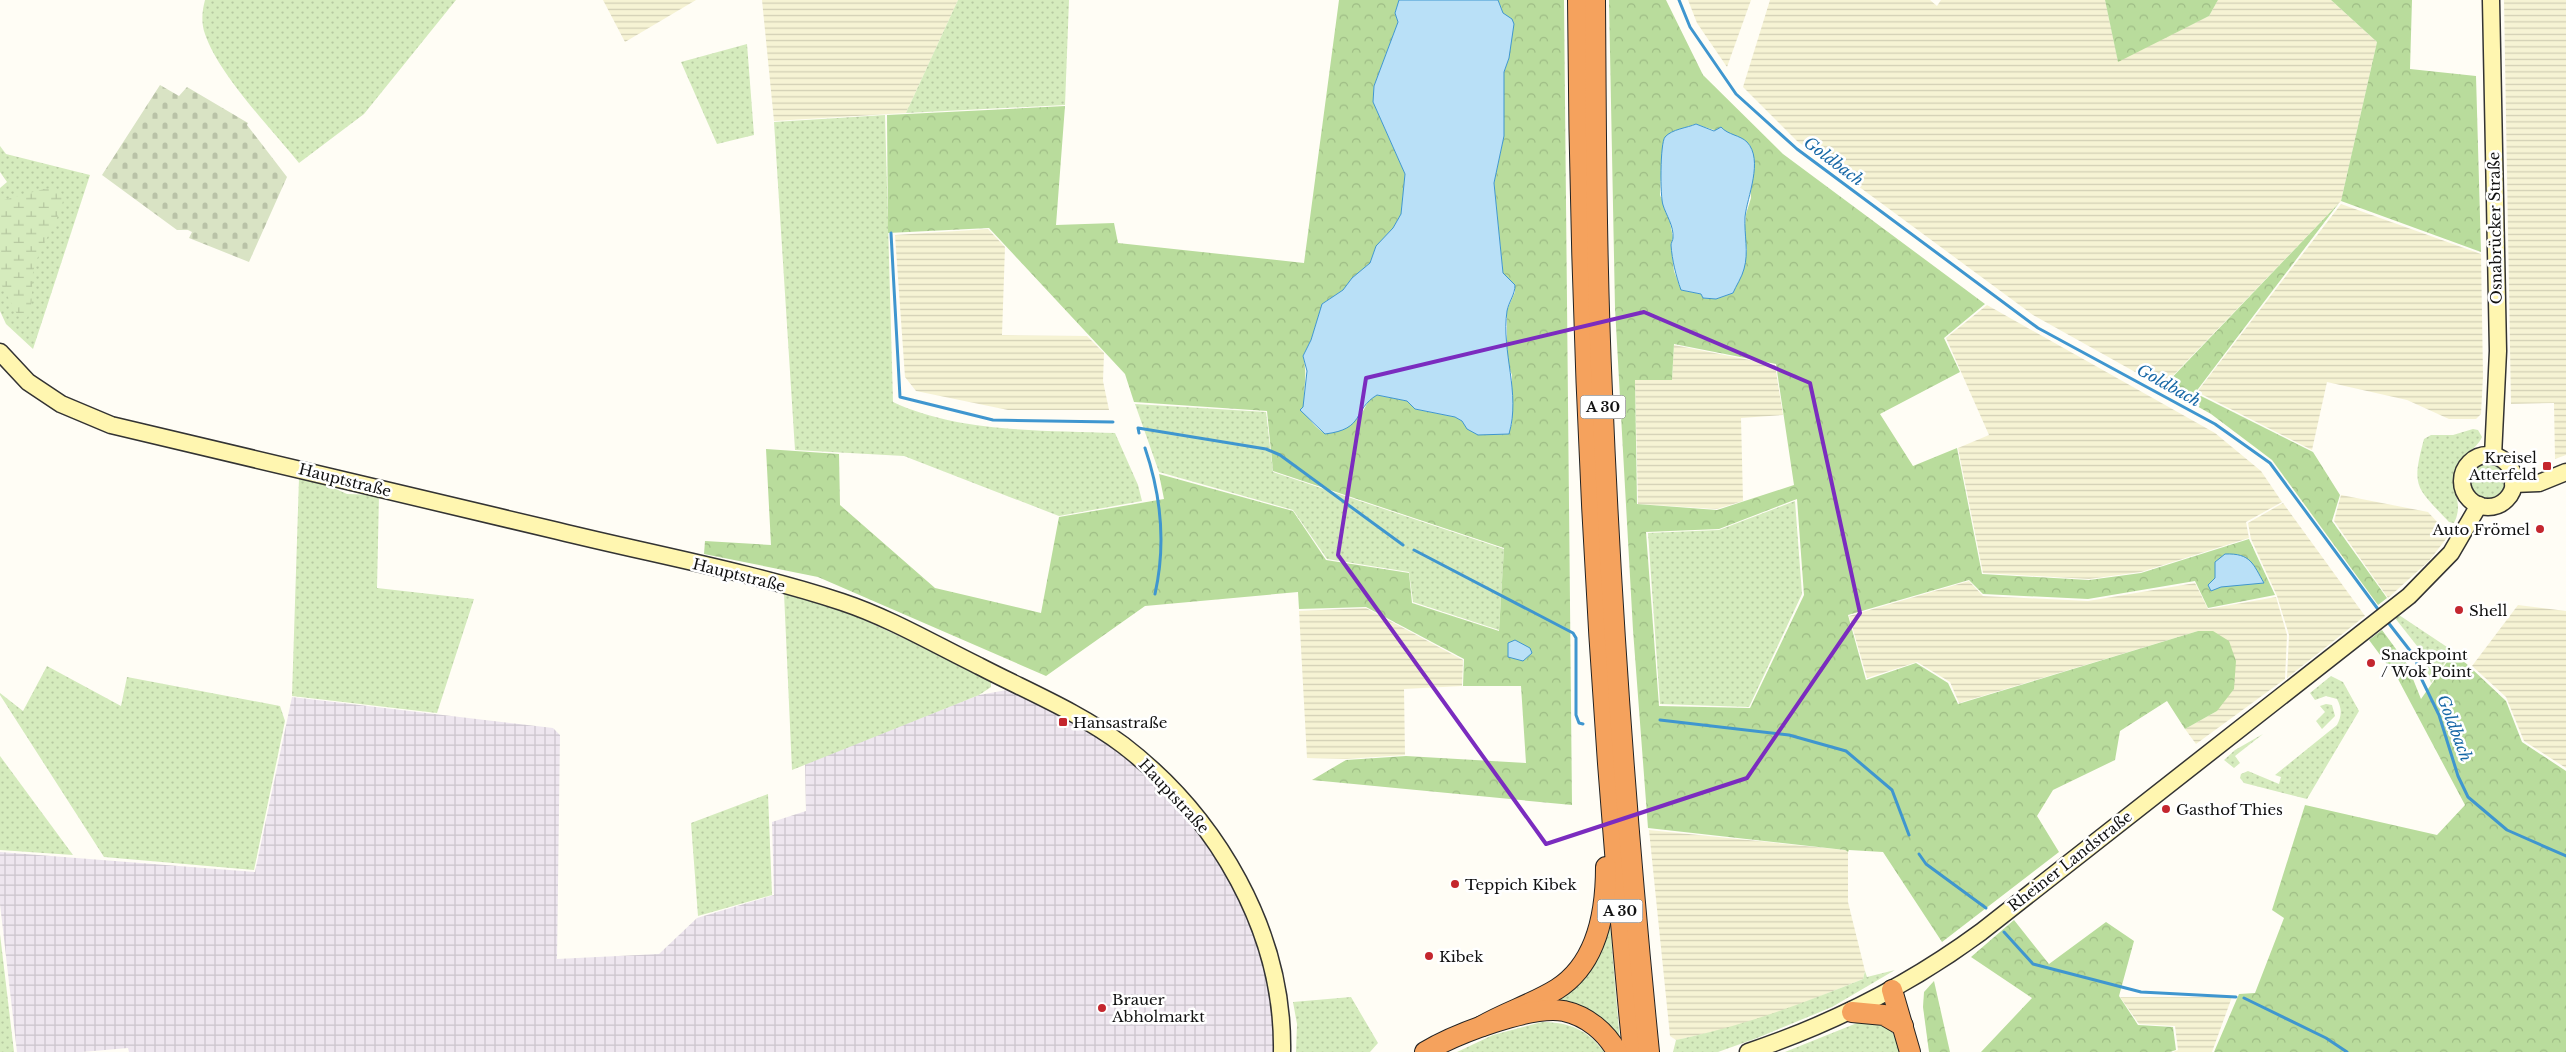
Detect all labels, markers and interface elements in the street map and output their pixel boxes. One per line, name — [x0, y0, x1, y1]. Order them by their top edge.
water label: Goldbach — [1800, 132, 1868, 190]
street label: Osnabrücker Straße — [2484, 152, 2506, 304]
water label: Goldbach — [2134, 359, 2204, 411]
road number: A 30 — [1580, 396, 1626, 418]
place label: Kreisel Atterfeld — [2468, 448, 2537, 484]
street label: Hauptstraße — [297, 459, 393, 501]
marker: Kreisel Atterfeld — [2541, 460, 2553, 472]
place label: Auto Frömel — [2431, 520, 2530, 539]
marker: Auto Frömel — [2534, 523, 2546, 535]
street label: Hauptstraße — [691, 554, 787, 596]
place label: Shell — [2469, 601, 2507, 620]
marker: Shell — [2453, 604, 2465, 616]
place label: Snackpoint / Wok Point — [2381, 645, 2472, 681]
marker: Snackpoint / Wok Point — [2365, 657, 2377, 669]
water label: Goldbach — [2433, 692, 2477, 764]
place label: Hansastraße — [1073, 713, 1167, 732]
marker: Hansastraße — [1057, 716, 1069, 728]
street label: Hauptstraße — [1135, 755, 1213, 837]
place label: Gasthof Thies — [2176, 800, 2283, 819]
marker: Gasthof Thies — [2160, 803, 2172, 815]
street label: Rheiner Landstraße — [2004, 807, 2136, 915]
place label: Teppich Kibek — [1465, 875, 1577, 894]
marker: Teppich Kibek — [1449, 878, 1461, 890]
road number: A 30 — [1598, 899, 1642, 922]
place label: Kibek — [1439, 947, 1484, 966]
marker: Kibek — [1423, 950, 1435, 962]
place label: Brauer Abholmarkt — [1111, 990, 1205, 1026]
marker: Brauer Abholmarkt — [1096, 1002, 1108, 1014]

